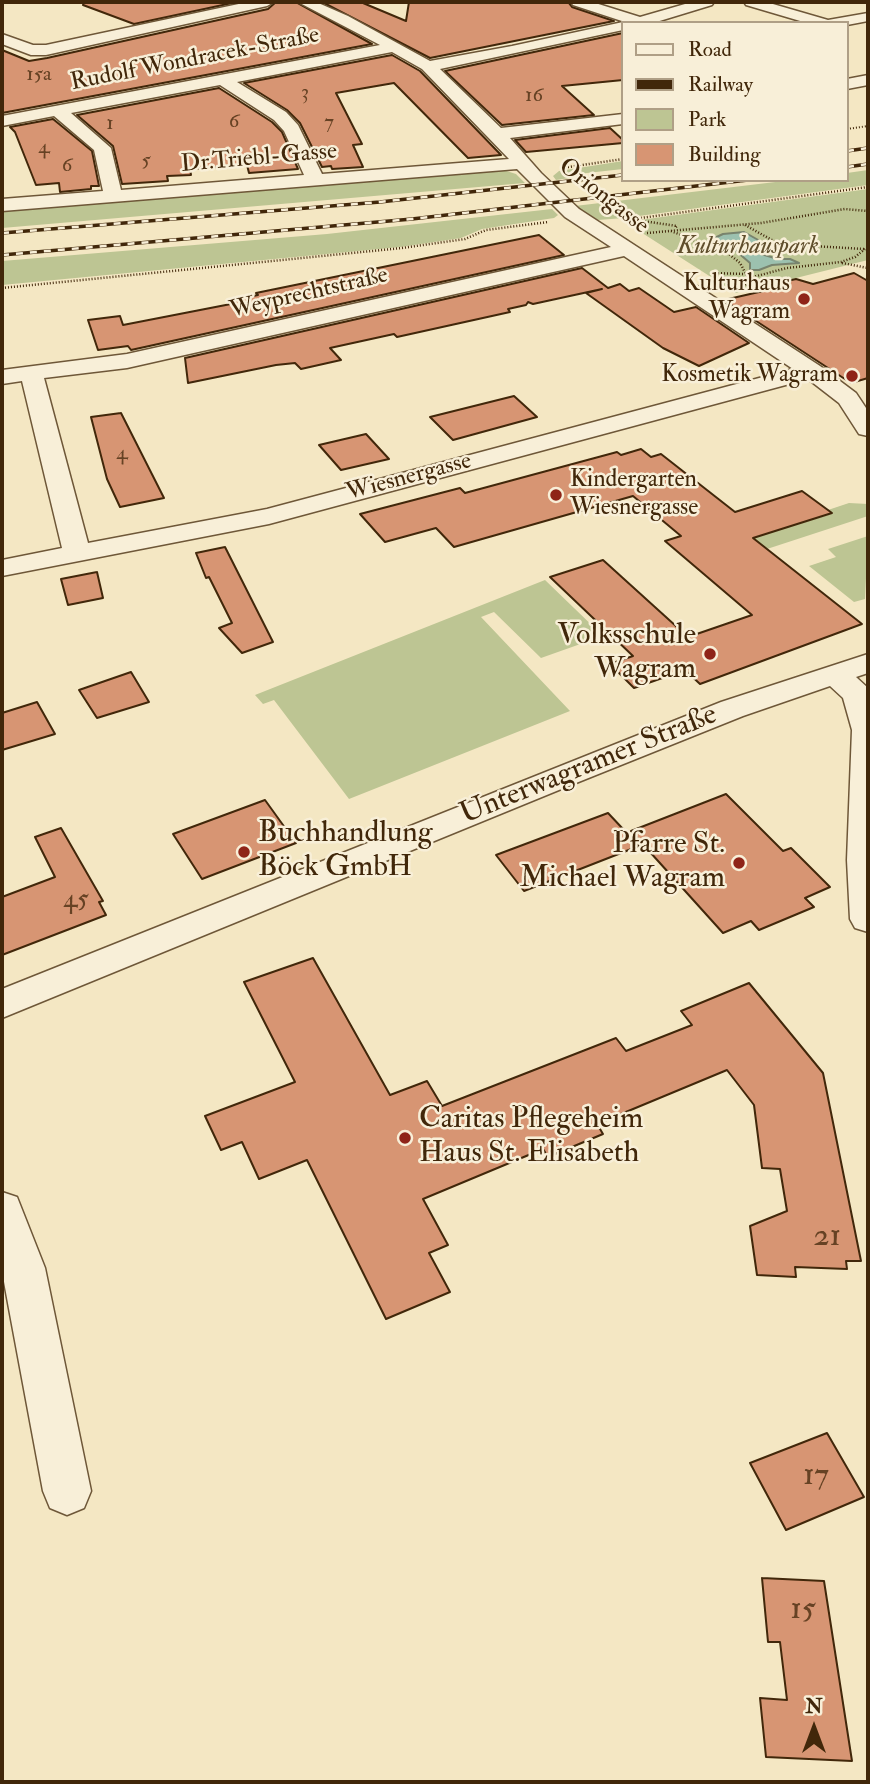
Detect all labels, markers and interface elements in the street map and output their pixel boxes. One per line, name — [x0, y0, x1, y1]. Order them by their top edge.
legend — [622, 21, 849, 182]
street label: Rudolf Wondracek-Straße — [68, 22, 322, 98]
text: Road — [688, 36, 732, 63]
house number: 15a — [26, 62, 52, 88]
text: Railway — [688, 71, 753, 98]
house number: 3 — [301, 80, 309, 106]
house number: 16 — [525, 83, 543, 109]
text: Park — [688, 106, 726, 133]
house number: 6 — [229, 109, 239, 135]
house number: 7 — [324, 110, 334, 136]
house number: 1 — [106, 111, 114, 137]
house number: 4 — [38, 135, 50, 161]
street label: Dr.Triebl-Gasse — [180, 138, 338, 180]
text: Building — [688, 141, 761, 168]
house number: 5 — [141, 148, 151, 174]
house number: 6 — [62, 153, 72, 179]
street label: Oriongasse — [552, 153, 654, 241]
park label: Kulturhauspark — [677, 234, 819, 262]
street label: Weyprechtstraße — [227, 262, 391, 326]
place label: Kulturhaus Wagram — [683, 271, 790, 327]
marker: Kulturhaus Wagram — [796, 291, 812, 307]
place label: Kosmetik Wagram — [661, 362, 838, 390]
marker: Kosmetik Wagram — [844, 368, 860, 384]
house number: 4 — [116, 441, 128, 467]
street label: Wiesnergasse — [343, 447, 475, 509]
place label: Kindergarten Wiesnergasse — [570, 467, 698, 523]
marker: Kindergarten Wiesnergasse — [548, 487, 564, 503]
place label: Volksschule Wagram — [557, 619, 696, 690]
marker: Volksschule Wagram — [702, 646, 718, 662]
street label: Unterwagramer Straße — [455, 698, 723, 834]
place label: Buchhandlung Böck GmbH — [258, 817, 433, 888]
place label: Pfarre St. Michael Wagram — [520, 828, 725, 898]
marker: Buchhandlung Böck GmbH — [236, 844, 252, 860]
marker: Pfarre St. Michael Wagram — [731, 855, 747, 871]
house number: 45 — [63, 885, 89, 917]
place label: Caritas Pflegeheim Haus St. Elisabeth — [419, 1103, 643, 1174]
marker: Caritas Pflegeheim Haus St. Elisabeth — [397, 1130, 413, 1146]
house number: 21 — [813, 1219, 841, 1257]
house number: 17 — [803, 1458, 829, 1496]
house number: 15 — [790, 1592, 816, 1630]
north arrow — [779, 1693, 849, 1763]
text: N — [805, 1695, 823, 1719]

